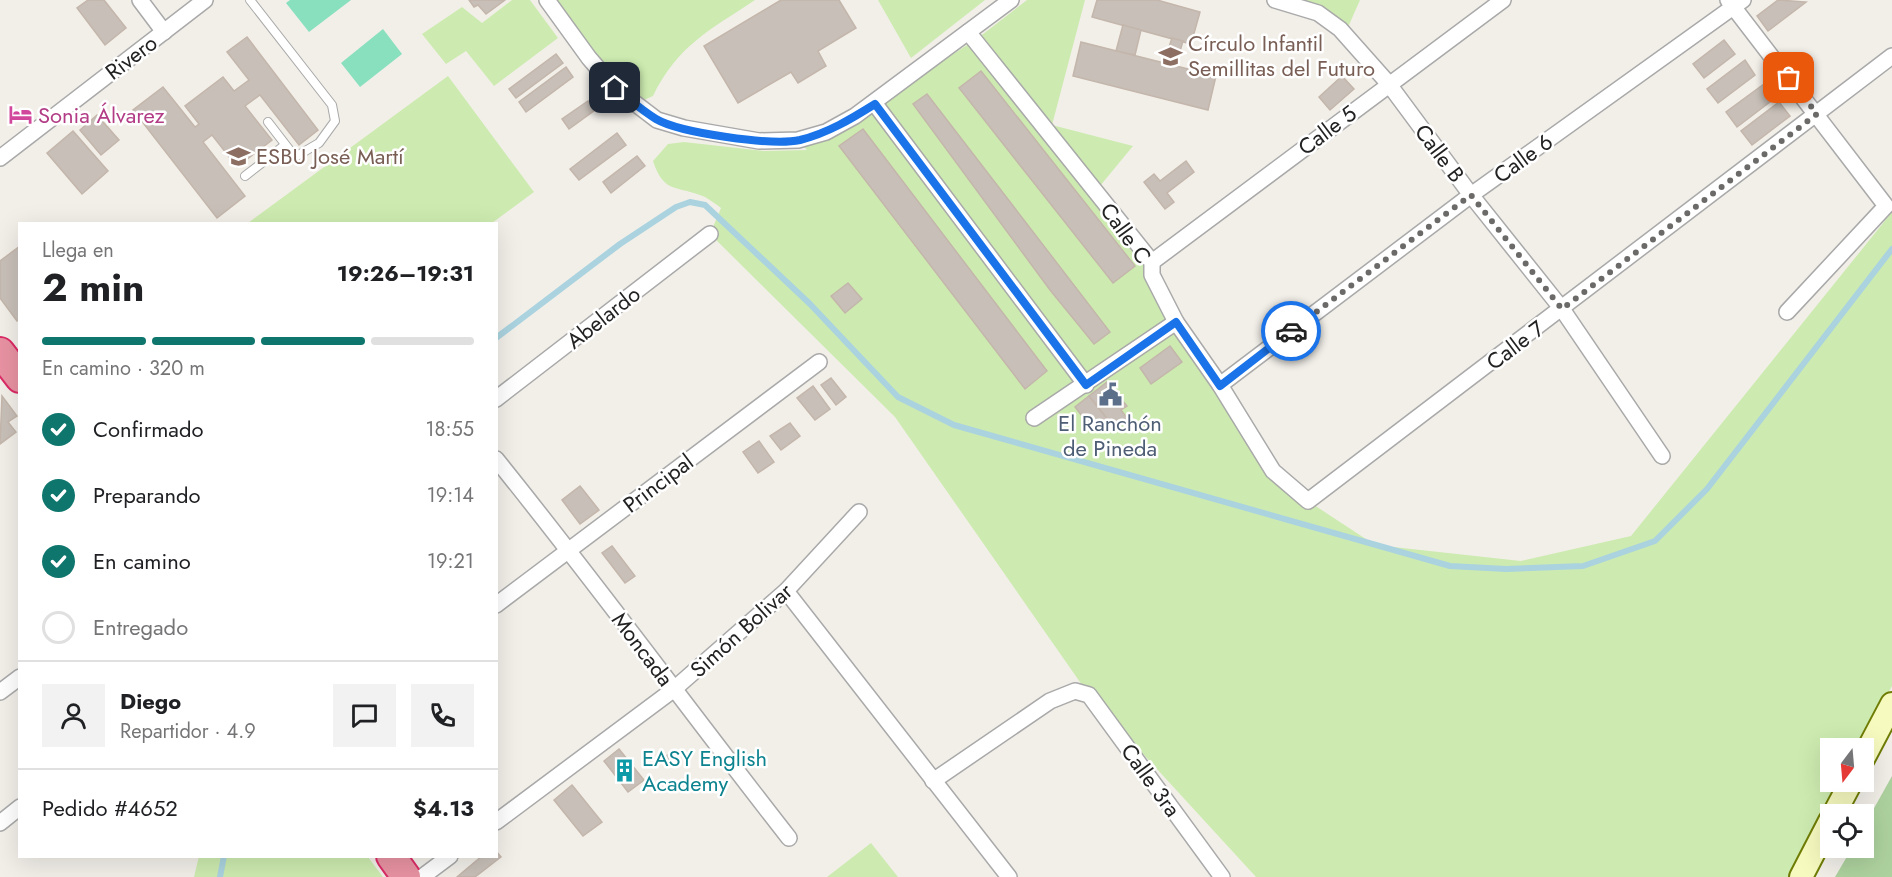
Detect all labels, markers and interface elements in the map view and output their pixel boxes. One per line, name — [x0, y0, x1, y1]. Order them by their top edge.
street label: Rivero — [98, 27, 164, 87]
place label: Círculo Infantil Semillitas del Futuro — [1188, 27, 1375, 84]
school or university icon: Círculo Infantil Semillitas del Futuro — [1157, 43, 1183, 69]
pin — [1763, 52, 1814, 103]
icon: bag — [1772, 61, 1805, 94]
pin — [589, 62, 640, 113]
icon: home — [598, 71, 631, 104]
street label: Calle 5 — [1291, 97, 1363, 163]
place label: Sonia Álvarez — [38, 99, 165, 131]
hotel icon: Sonia Álvarez — [7, 102, 33, 128]
street label: Calle B — [1407, 117, 1473, 189]
street label: Calle 6 — [1487, 126, 1559, 190]
place label: ESBU José Martí — [256, 140, 405, 172]
school or university icon: ESBU José Martí — [225, 143, 251, 169]
street label: Calle C — [1093, 196, 1159, 270]
text: Llega en — [42, 236, 114, 265]
text: 19:26–19:31 — [337, 257, 474, 289]
text: 2 min — [42, 259, 144, 316]
street label: Abelardo — [559, 278, 647, 356]
courier — [1261, 301, 1321, 361]
street label: Calle 7 — [1479, 312, 1551, 377]
icon: car — [1275, 315, 1308, 348]
text: En camino · 320 m — [42, 354, 205, 383]
public building icon: El Ranchón de Pineda — [1097, 381, 1123, 407]
place label: El Ranchón de Pineda — [1058, 407, 1162, 464]
icon: check — [42, 413, 75, 446]
text: Confirmado — [93, 413, 203, 445]
text: 18:55 — [426, 415, 474, 444]
street label: Principal — [616, 446, 700, 520]
icon: check — [42, 479, 75, 512]
text: Preparando — [93, 479, 201, 511]
text: 19:14 — [427, 481, 474, 510]
icon: check — [42, 545, 75, 578]
text: En camino — [93, 545, 191, 577]
text: 19:21 — [427, 547, 474, 576]
street label: Simón Bolivar — [683, 575, 800, 685]
street label: Moncada — [604, 605, 682, 693]
text: Entregado — [93, 611, 188, 643]
button: person — [42, 684, 105, 747]
button: chat — [333, 684, 396, 747]
button: phone — [411, 684, 474, 747]
text: Diego — [120, 685, 181, 717]
text: Repartidor · 4.9 — [120, 717, 256, 746]
street label: Calle 3ra — [1113, 737, 1189, 823]
north arrow — [1820, 738, 1874, 792]
map controls — [1820, 738, 1874, 858]
place label: EASY English Academy — [642, 742, 767, 799]
building icon: EASY English Academy — [611, 758, 637, 784]
text: Pedido #4652 — [42, 792, 178, 824]
text: $4.13 — [413, 792, 474, 824]
button: locate — [1820, 804, 1874, 858]

